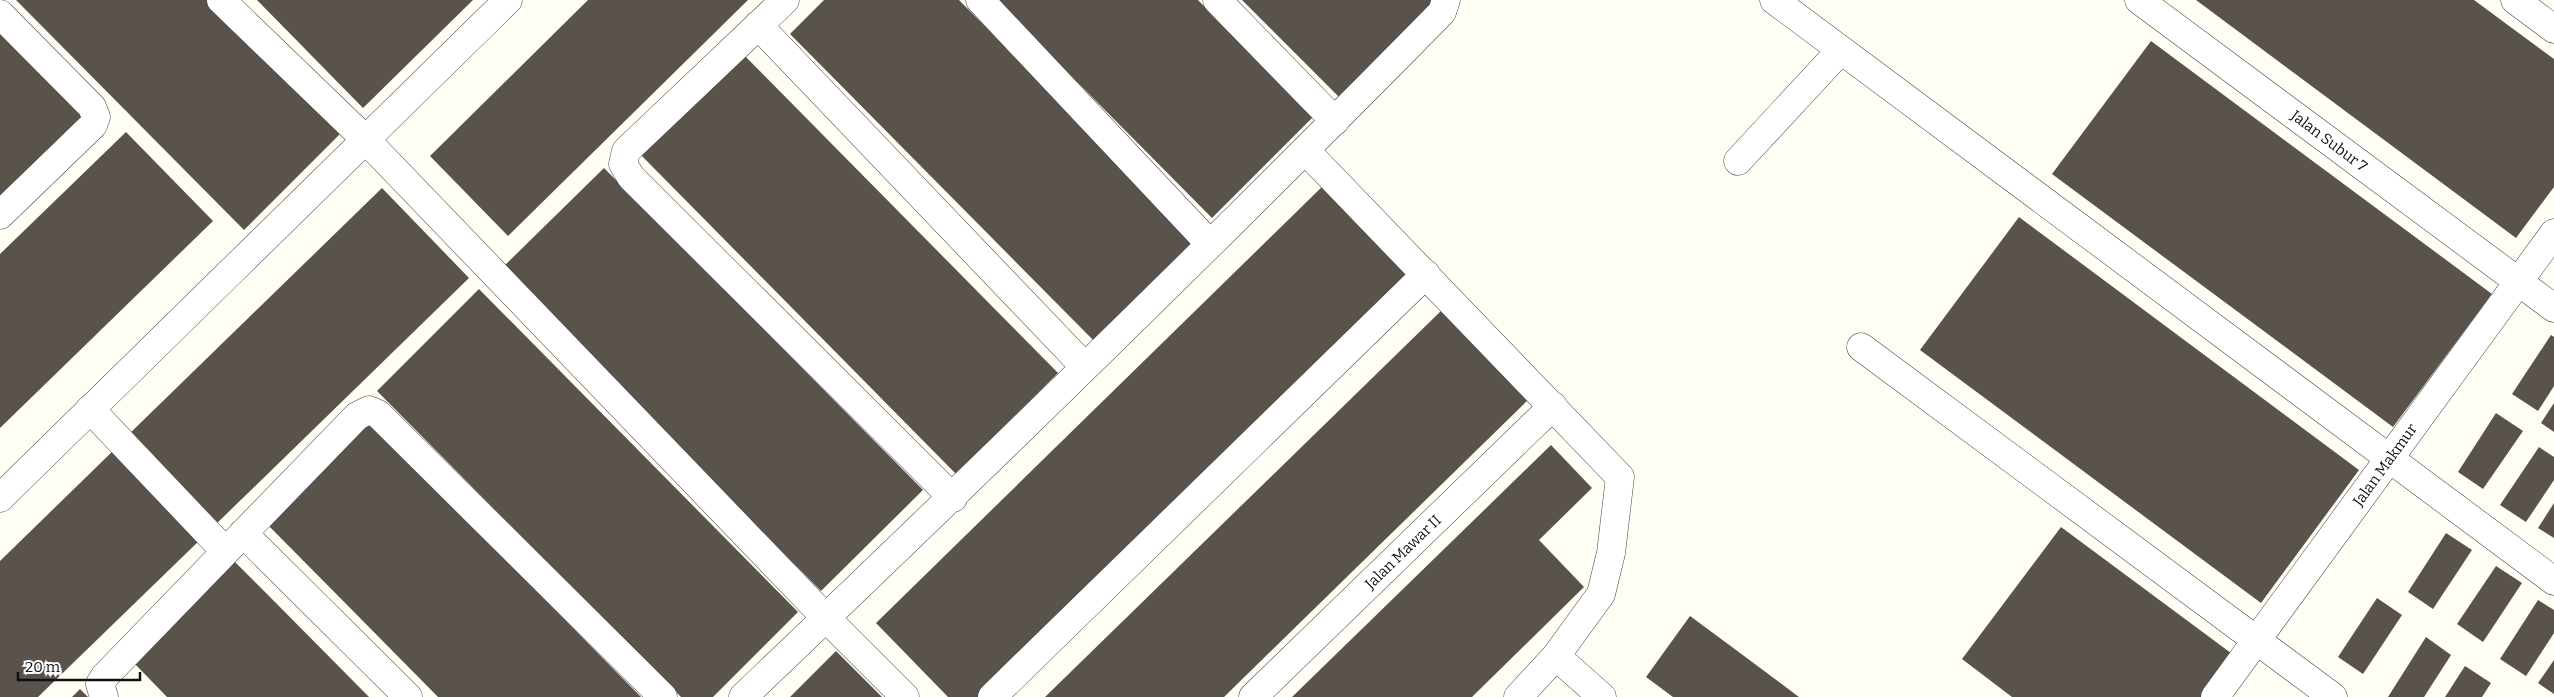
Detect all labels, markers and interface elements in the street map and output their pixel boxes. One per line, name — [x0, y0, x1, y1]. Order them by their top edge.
street label: Jalan Subur 7 — [2286, 106, 2371, 176]
street label: Jalan Makmur — [2348, 420, 2421, 511]
street label: Jalan Mawar II — [1361, 511, 1445, 593]
scale bar — [18, 650, 140, 682]
text: 20 m — [25, 658, 61, 676]

